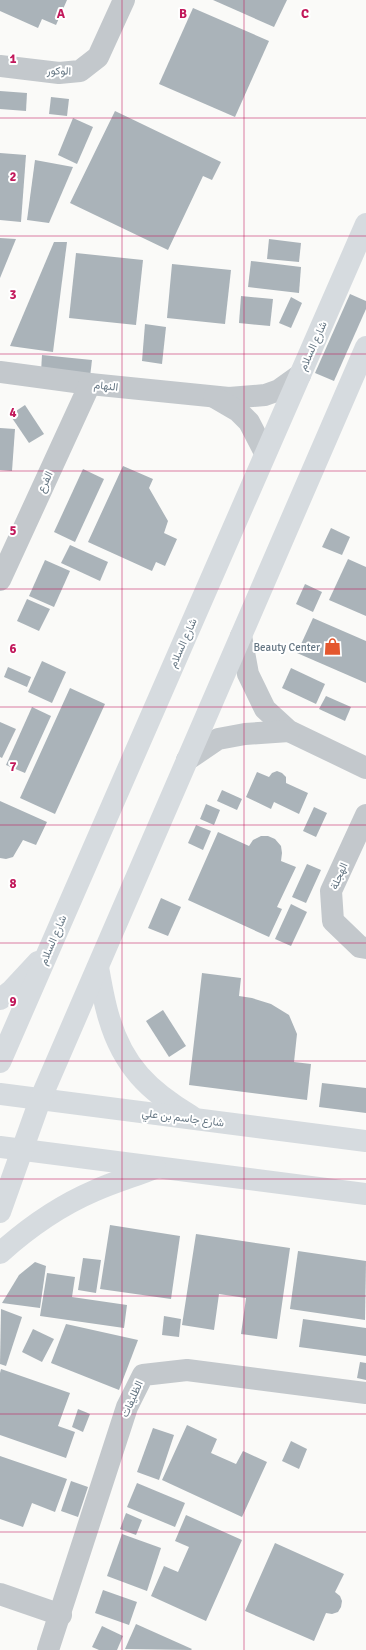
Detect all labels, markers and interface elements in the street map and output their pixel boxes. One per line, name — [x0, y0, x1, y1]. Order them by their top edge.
text: A — [57, 6, 66, 22]
text: B — [179, 6, 187, 22]
text: C — [301, 6, 309, 22]
text: 1 — [9, 51, 17, 67]
street label: الوكور — [46, 64, 71, 78]
text: 2 — [9, 169, 17, 185]
text: 3 — [9, 287, 17, 303]
street label: شارع السلام — [296, 319, 331, 373]
street label: النهام — [93, 378, 119, 395]
text: 4 — [9, 405, 17, 421]
street label: الفرع — [34, 469, 56, 495]
text: 5 — [9, 523, 17, 539]
street label: شارع السلام — [166, 616, 201, 670]
shop icon: Beauty Center — [323, 637, 343, 657]
text: 6 — [9, 641, 17, 657]
place label: Beauty Center — [253, 641, 320, 654]
text: 7 — [9, 759, 17, 775]
street label: الهجلة — [328, 861, 350, 891]
text: 8 — [9, 876, 17, 892]
street label: شارع السلام — [37, 913, 70, 967]
text: 9 — [9, 994, 17, 1010]
street label: شارع جاسم بن علي — [141, 1107, 225, 1133]
street label: الظليفات — [118, 1379, 146, 1419]

